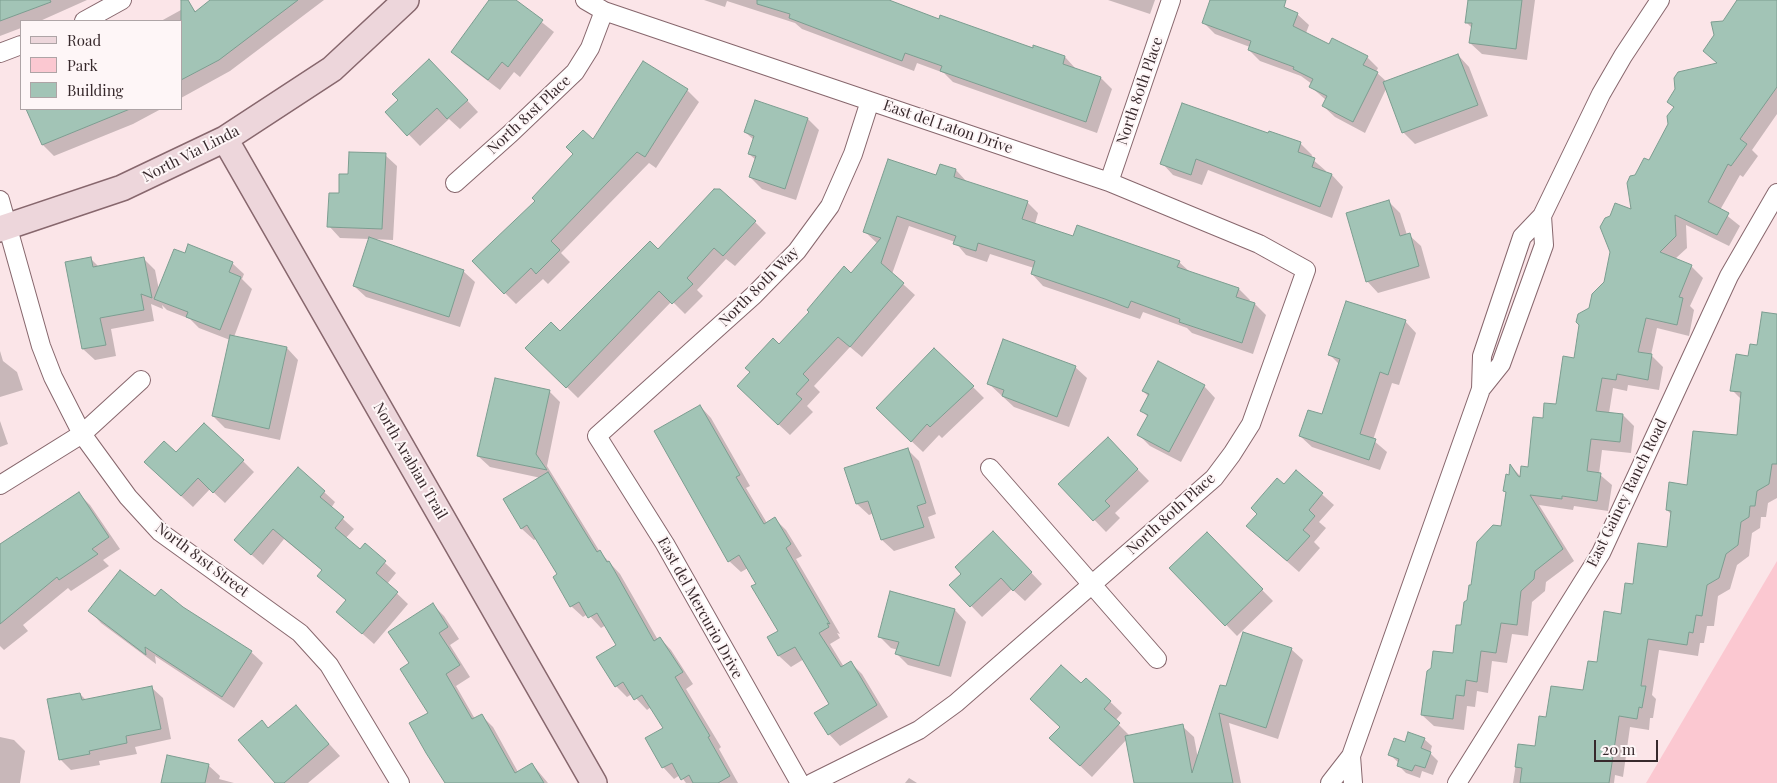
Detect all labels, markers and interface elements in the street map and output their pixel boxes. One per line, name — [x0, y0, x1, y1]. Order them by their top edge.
legend — [20, 20, 182, 110]
text: Road — [67, 30, 101, 50]
street label: North 80th Place — [1113, 35, 1167, 147]
text: Park — [67, 55, 98, 75]
street label: North 81st Place — [484, 72, 574, 158]
text: Building — [67, 80, 123, 100]
street label: East del Laton Drive — [881, 96, 1015, 158]
street label: North Via Linda — [140, 122, 242, 186]
street label: North 80th Way — [715, 243, 803, 331]
street label: North Arabian Trail — [369, 399, 451, 523]
street label: East Gainey Ranch Road — [1583, 416, 1671, 570]
street label: North 80th Place — [1123, 469, 1219, 559]
street label: North 81st Street — [152, 519, 252, 601]
street label: East del Mercurio Drive — [654, 534, 746, 682]
scale bar — [1597, 730, 1661, 762]
text: 20 m — [1602, 739, 1635, 759]

